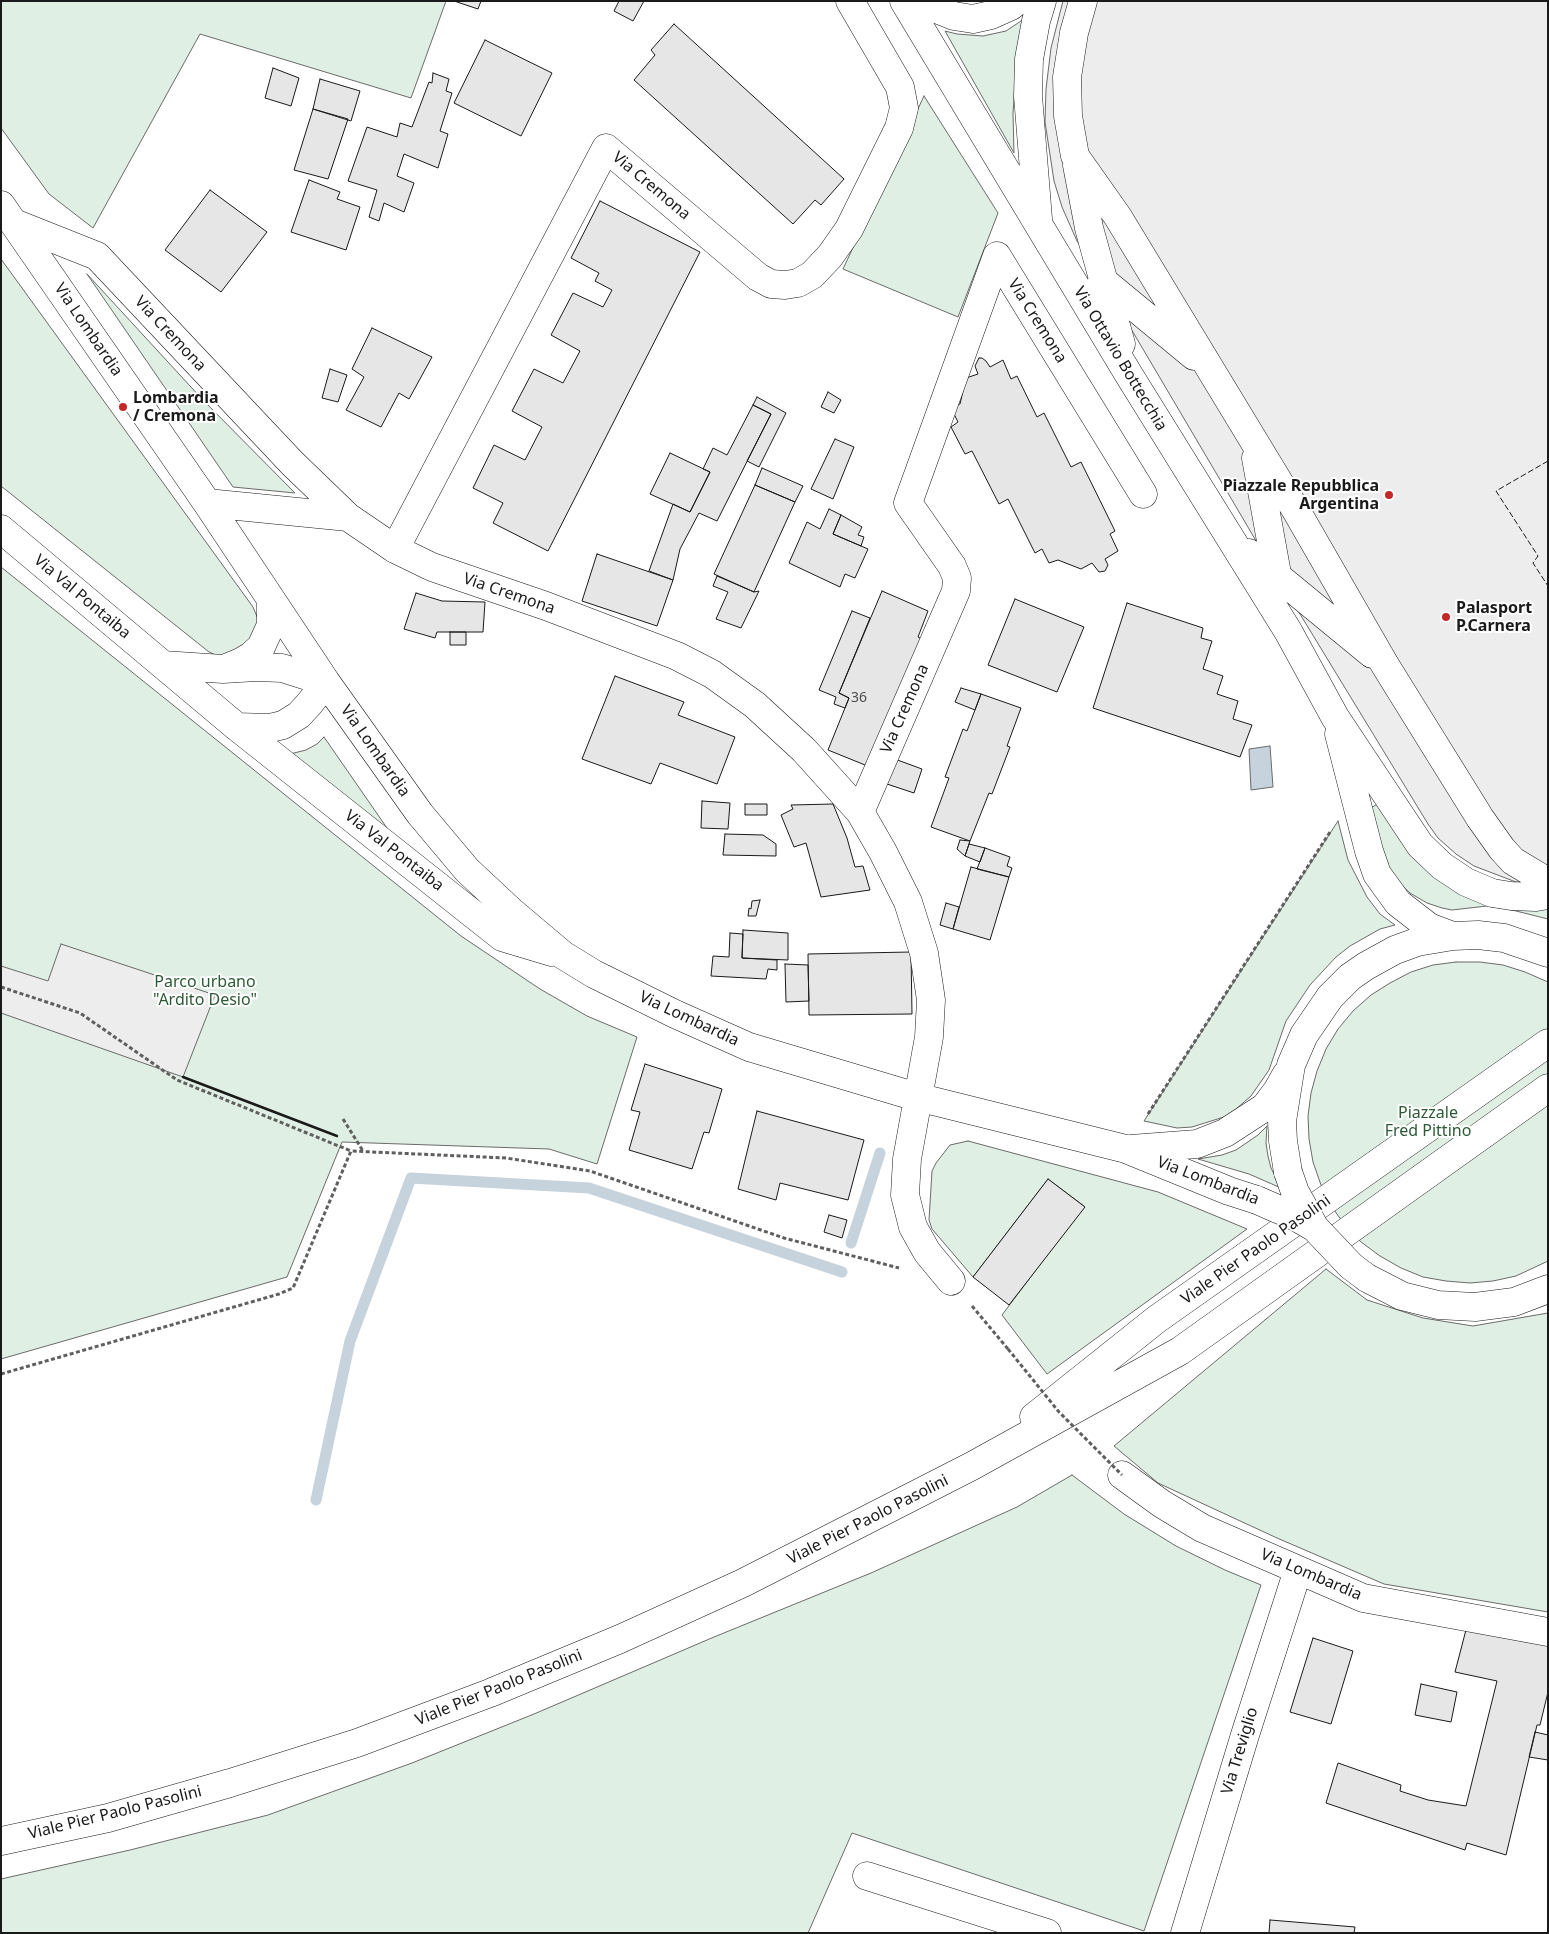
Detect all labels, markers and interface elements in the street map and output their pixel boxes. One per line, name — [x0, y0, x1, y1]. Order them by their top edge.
street label: Via Cremona — [608, 148, 694, 224]
street label: Via Cremona — [1003, 275, 1071, 367]
street label: Via Lombardia — [50, 280, 126, 380]
street label: Via Ottavio Bottecchia — [1069, 283, 1171, 435]
street label: Via Cremona — [130, 292, 210, 376]
place label: Lombardia / Cremona — [133, 388, 219, 426]
marker: Lombardia / Cremona — [117, 401, 129, 413]
place label: Piazzale Repubblica Argentina — [1223, 476, 1379, 514]
marker: Piazzale Repubblica Argentina — [1383, 489, 1395, 501]
street label: Via Val Pontaiba — [30, 551, 134, 643]
street label: Via Cremona — [461, 569, 557, 619]
place label: Palasport P.Carnera — [1456, 598, 1532, 636]
marker: Palasport P.Carnera — [1440, 611, 1452, 623]
street label: Via Cremona — [877, 661, 933, 757]
house number: 36 — [851, 690, 867, 706]
street label: Via Lombardia — [336, 701, 414, 801]
street label: Via Val Pontaiba — [341, 806, 447, 896]
park label: Parco urbano "Ardito Desio" — [153, 972, 257, 1010]
street label: Via Lombardia — [636, 987, 742, 1051]
park label: Piazzale Fred Pittino — [1385, 1103, 1471, 1141]
street label: Via Lombardia — [1154, 1153, 1262, 1209]
street label: Viale Pier Paolo Pasolini — [1178, 1191, 1334, 1309]
street label: Viale Pier Paolo Pasolini — [784, 1471, 952, 1569]
street label: Via Lombardia — [1258, 1545, 1364, 1605]
street label: Viale Pier Paolo Pasolini — [413, 1646, 585, 1730]
street label: Via Treviglio — [1218, 1705, 1262, 1797]
street label: Viale Pier Paolo Pasolini — [26, 1782, 204, 1844]

